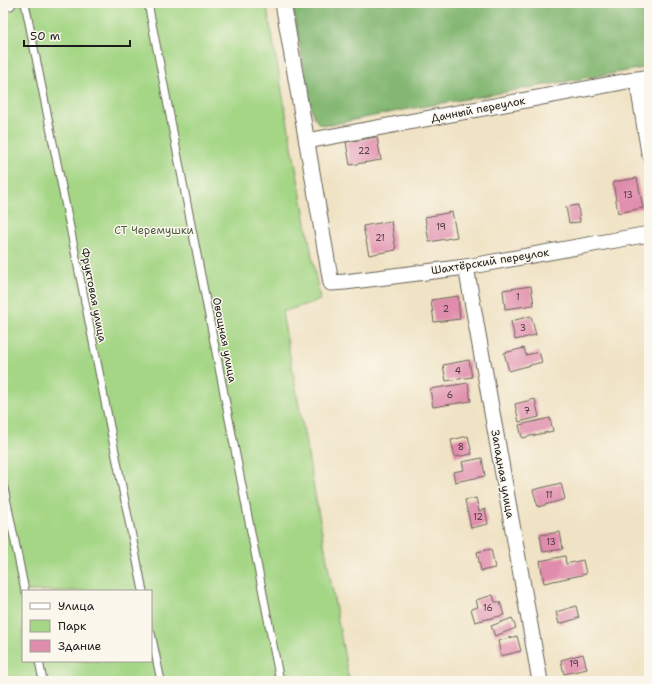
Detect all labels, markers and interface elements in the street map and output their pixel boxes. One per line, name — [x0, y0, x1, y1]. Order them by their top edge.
scale bar — [24, 22, 130, 48]
text: 50 m — [30, 28, 60, 44]
street label: Дачный переулок — [430, 93, 527, 126]
house number: 22 — [358, 145, 370, 157]
house number: 13 — [623, 189, 633, 201]
house number: 19 — [436, 221, 446, 233]
park label: СТ Черемушки — [114, 223, 194, 238]
house number: 21 — [375, 232, 385, 244]
street label: Шахтёрский переулок — [430, 245, 550, 278]
street label: Фруктовая улица — [77, 247, 110, 344]
house number: 1 — [516, 291, 520, 303]
street label: Овощная улица — [209, 296, 240, 384]
house number: 2 — [443, 303, 449, 315]
house number: 3 — [520, 322, 526, 334]
house number: 4 — [455, 365, 461, 377]
house number: 6 — [447, 389, 453, 401]
house number: 7 — [524, 405, 530, 417]
street label: Западная улица — [487, 429, 518, 520]
house number: 8 — [458, 441, 464, 453]
house number: 11 — [545, 489, 553, 501]
house number: 12 — [473, 511, 483, 523]
house number: 13 — [546, 536, 556, 548]
legend — [22, 590, 152, 662]
text: Улица — [58, 598, 95, 614]
house number: 16 — [483, 602, 493, 614]
text: Парк — [58, 618, 87, 634]
text: Здание — [58, 638, 102, 654]
house number: 19 — [569, 658, 579, 670]

